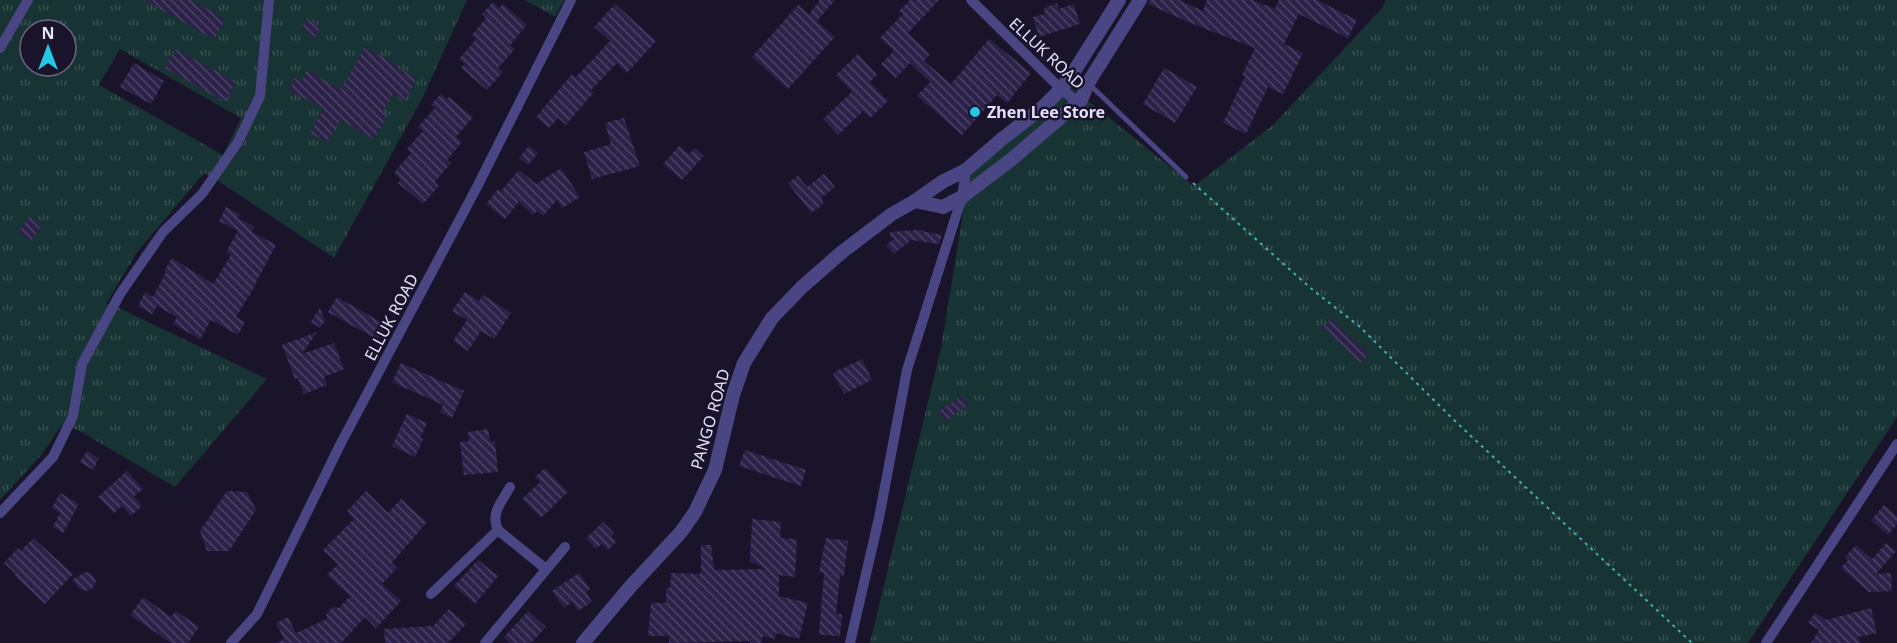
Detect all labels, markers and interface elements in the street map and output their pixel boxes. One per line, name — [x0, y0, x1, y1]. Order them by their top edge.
street label: ELLUK ROAD — [1005, 12, 1089, 94]
north arrow — [18, 18, 78, 78]
text: N — [41, 22, 55, 44]
place label: Zhen Lee Store — [987, 101, 1105, 123]
marker: Zhen Lee Store — [968, 105, 982, 119]
street label: ELLUK ROAD — [359, 270, 423, 364]
street label: PANGO ROAD — [685, 366, 735, 472]

